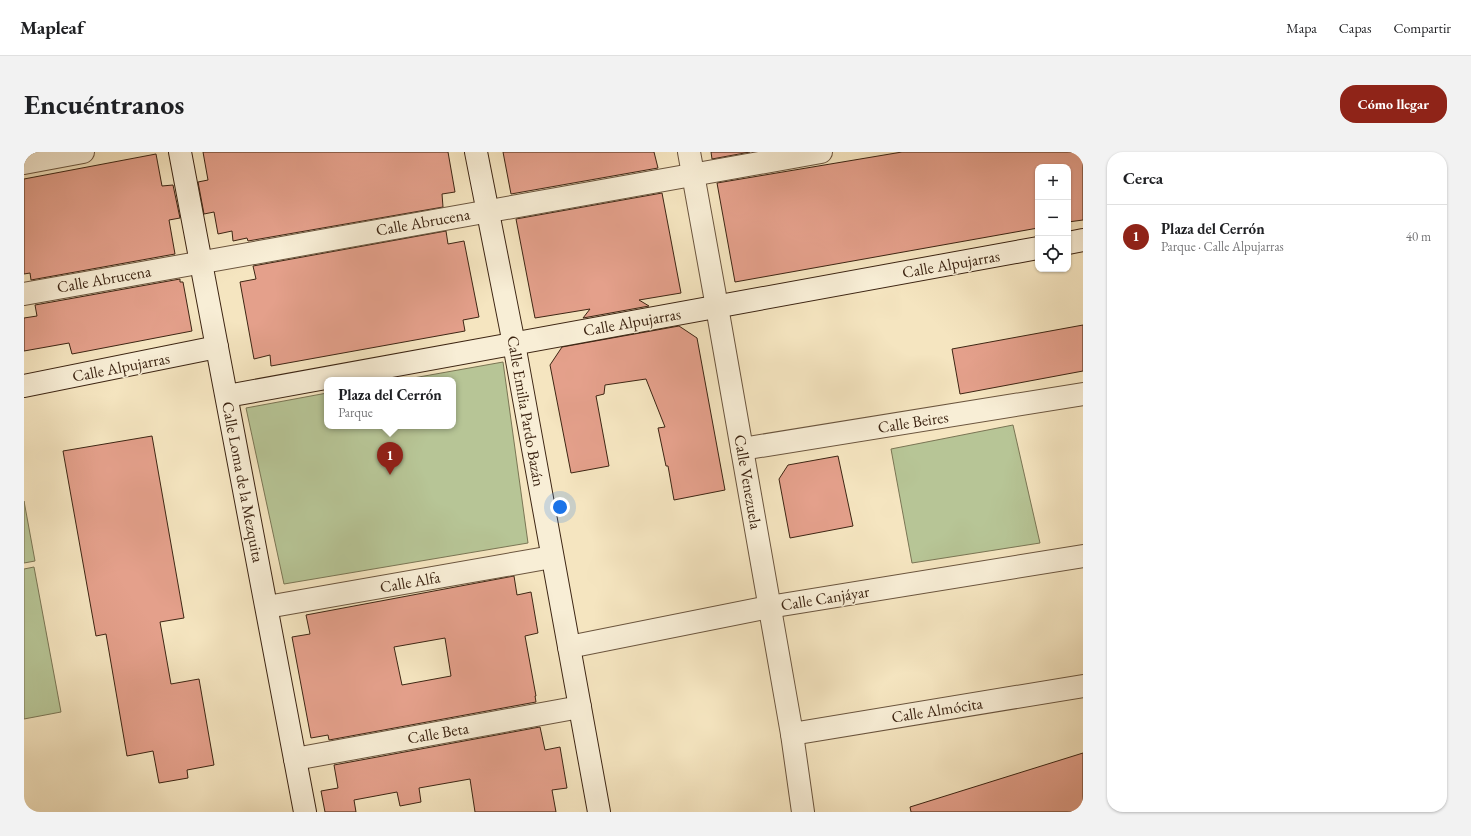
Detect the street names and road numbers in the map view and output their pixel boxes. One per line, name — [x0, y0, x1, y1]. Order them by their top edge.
street label: Calle Abrucena — [374, 203, 472, 241]
street label: Calle Alpujarras — [901, 245, 1001, 283]
street label: Calle Abrucena — [55, 260, 153, 298]
street label: Calle Alpujarras — [582, 303, 682, 341]
street label: Calle Emilia Pardo Bazán — [502, 334, 550, 489]
street label: Calle Alpujarras — [71, 347, 171, 387]
street label: Calle Loma de la Mezquita — [217, 400, 269, 565]
street label: Calle Beires — [876, 406, 950, 438]
street label: Calle Venezuela — [729, 433, 767, 532]
street label: Calle Alfa — [378, 566, 442, 598]
street label: Calle Canjáyar — [779, 581, 871, 615]
street label: Calle Almócita — [890, 692, 985, 728]
street label: Calle Beta — [406, 717, 471, 749]

